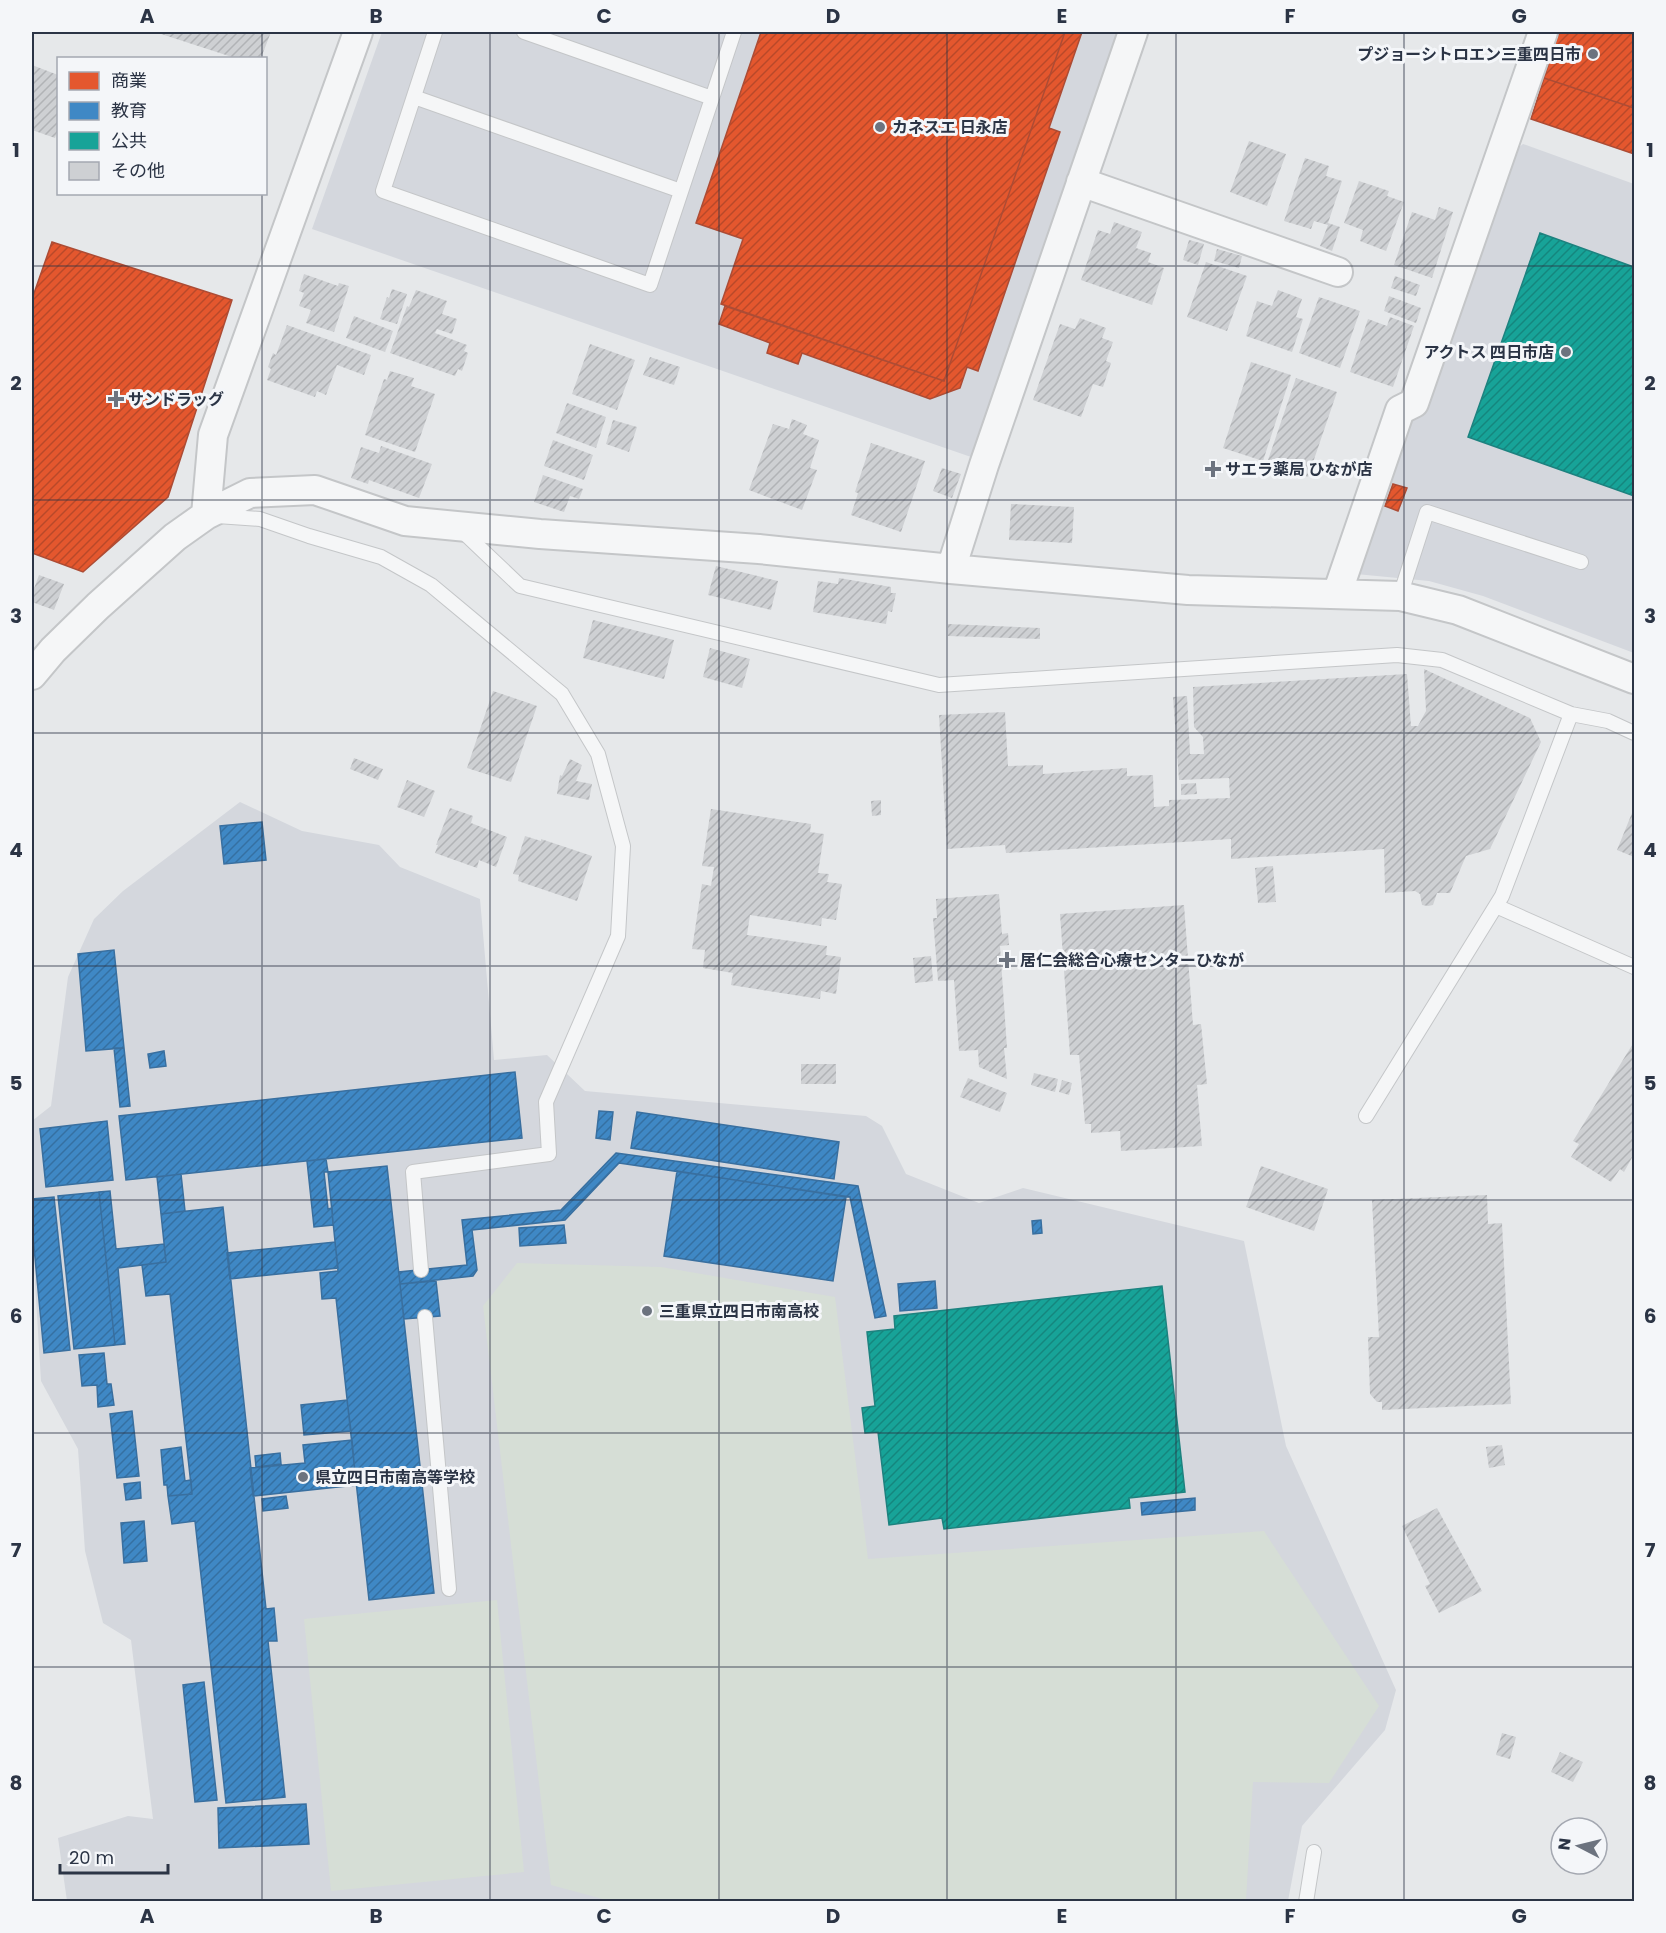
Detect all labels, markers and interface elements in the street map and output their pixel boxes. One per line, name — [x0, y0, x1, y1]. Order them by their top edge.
text: A — [140, 2, 155, 30]
text: B — [369, 2, 383, 30]
text: C — [596, 2, 612, 30]
text: D — [826, 2, 840, 30]
text: E — [1057, 2, 1067, 30]
text: F — [1285, 2, 1296, 30]
text: G — [1511, 2, 1527, 30]
place label: プジョーシトロエン三重四日市 — [1357, 43, 1581, 66]
marker: プジョーシトロエン三重四日市 — [1586, 47, 1600, 61]
legend — [57, 57, 267, 195]
text: 商業 — [111, 68, 147, 93]
text: 教育 — [111, 98, 147, 123]
place label: カネスエ 日永店 — [892, 116, 1007, 139]
marker: カネスエ 日永店 — [873, 120, 887, 134]
text: 公共 — [111, 128, 147, 153]
text: 1 — [12, 136, 20, 164]
text: 1 — [1646, 136, 1654, 164]
text: その他 — [111, 158, 165, 183]
place label: アクトス 四日市店 — [1423, 341, 1554, 364]
marker: アクトス 四日市店 — [1559, 345, 1573, 359]
text: 2 — [10, 369, 22, 397]
text: 2 — [1644, 369, 1656, 397]
place label: サンドラッグ — [128, 388, 224, 411]
marker: サンドラッグ — [109, 392, 123, 406]
place label: サエラ薬局 ひなが店 — [1225, 458, 1372, 481]
marker: サエラ薬局 ひなが店 — [1206, 462, 1220, 476]
text: 3 — [10, 602, 22, 630]
text: 3 — [1644, 602, 1656, 630]
text: 4 — [9, 836, 23, 864]
text: 4 — [1643, 836, 1657, 864]
place label: 居仁会総合心療センターひなが — [1020, 949, 1244, 972]
marker: 居仁会総合心療センターひなが — [998, 951, 1016, 969]
text: 5 — [10, 1069, 23, 1097]
text: 5 — [1644, 1069, 1657, 1097]
place label: 三重県立四日市南高校 — [659, 1300, 819, 1323]
text: 6 — [10, 1302, 22, 1330]
text: 6 — [1644, 1302, 1656, 1330]
marker: 三重県立四日市南高校 — [640, 1304, 654, 1318]
place label: 県立四日市南高等学校 — [315, 1466, 475, 1489]
marker: 県立四日市南高等学校 — [296, 1470, 310, 1484]
text: 7 — [11, 1536, 22, 1564]
text: 7 — [1645, 1536, 1656, 1564]
text: 8 — [10, 1769, 22, 1797]
text: 8 — [1644, 1769, 1656, 1797]
north arrow — [1549, 1816, 1609, 1876]
scale bar — [60, 1837, 168, 1875]
text: N — [1552, 1837, 1577, 1852]
text: 20 m — [69, 1845, 114, 1870]
text: A — [140, 1902, 155, 1930]
text: B — [369, 1902, 383, 1930]
text: C — [596, 1902, 612, 1930]
text: D — [826, 1902, 840, 1930]
text: E — [1057, 1902, 1067, 1930]
text: F — [1285, 1902, 1296, 1930]
text: G — [1511, 1902, 1527, 1930]

